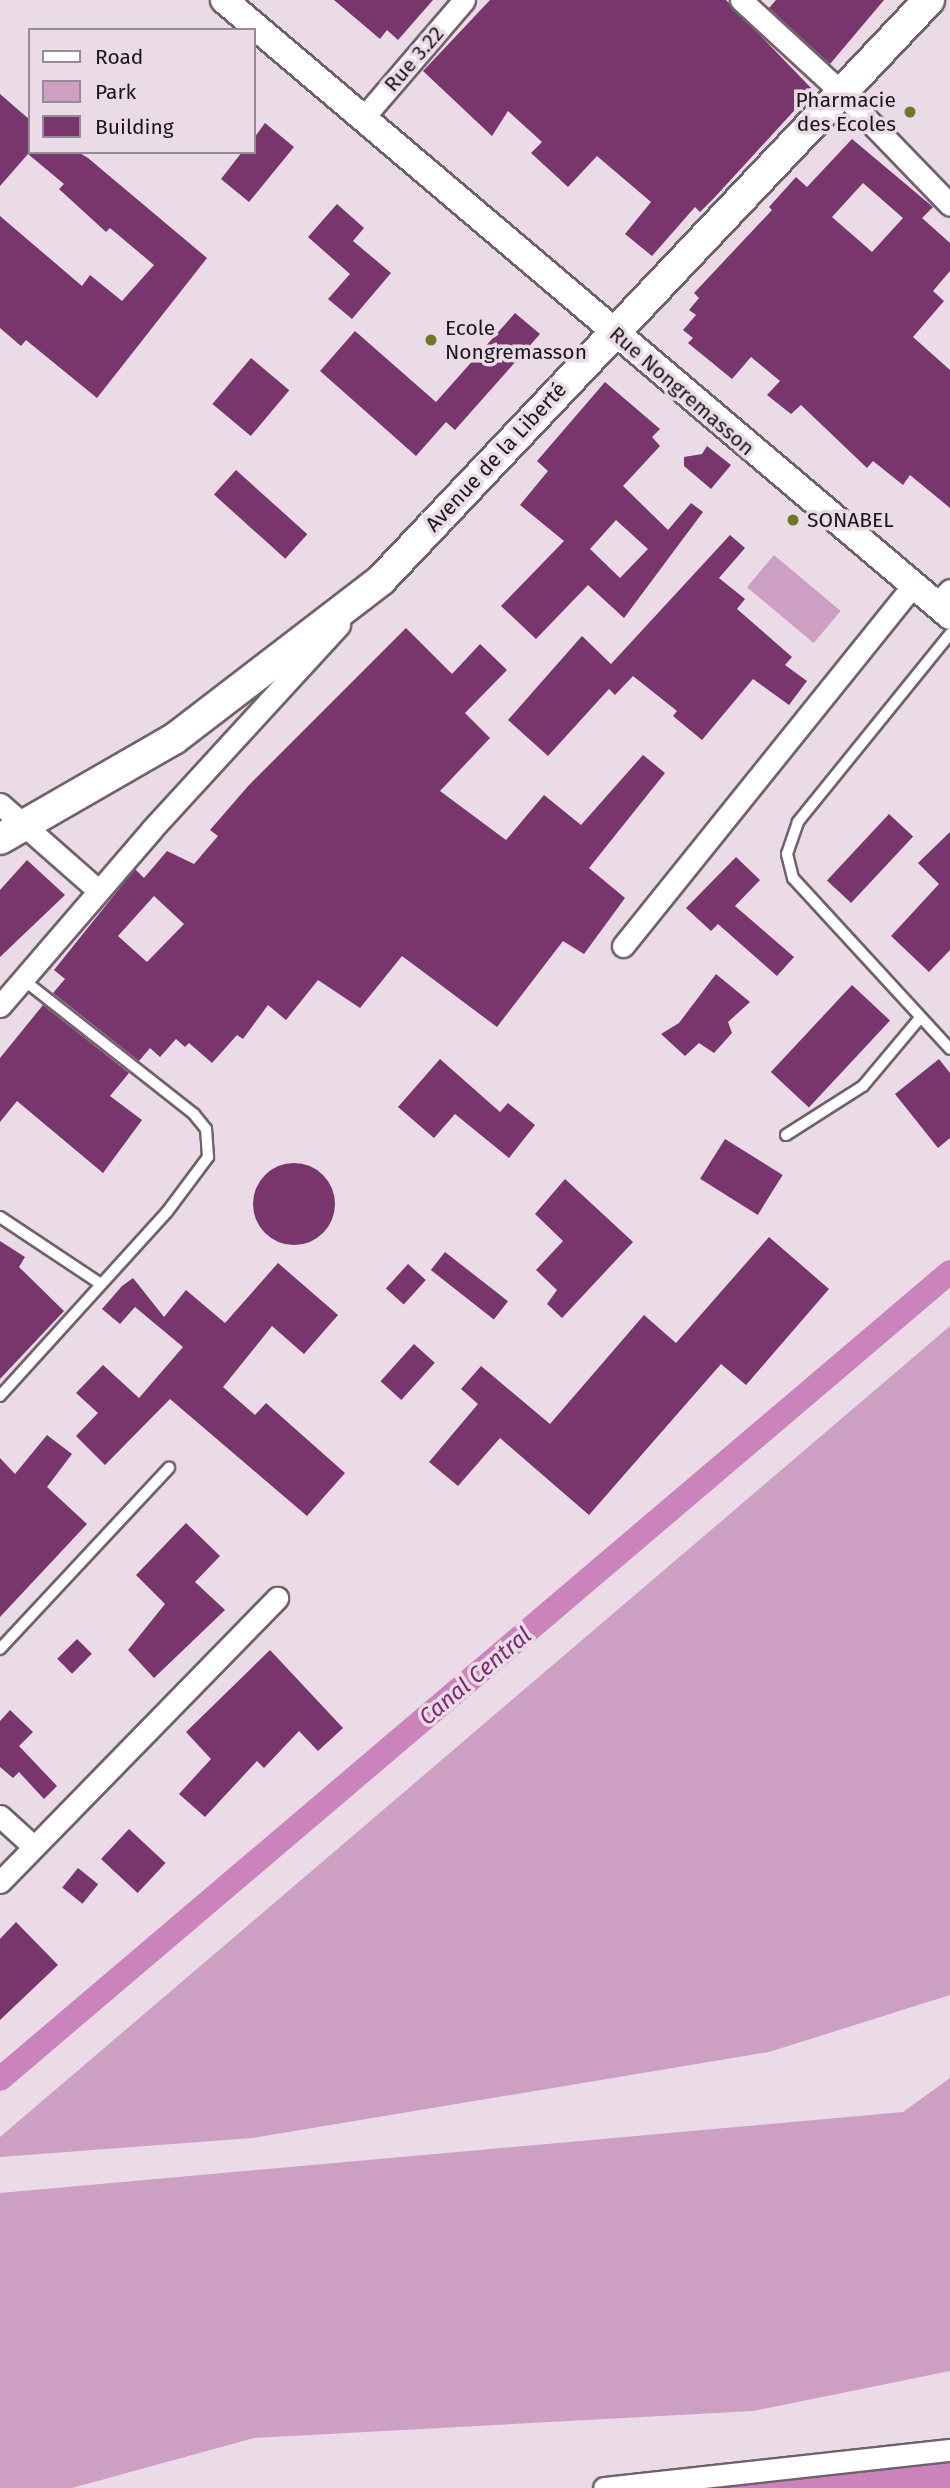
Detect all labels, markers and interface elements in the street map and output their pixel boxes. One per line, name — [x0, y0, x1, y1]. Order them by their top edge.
street label: Rue 3.22 — [379, 21, 449, 97]
legend — [28, 28, 256, 154]
text: Road — [95, 44, 143, 70]
text: Park — [95, 79, 136, 105]
place label: Pharmacie des Ecoles — [796, 87, 896, 137]
marker: Pharmacie des Ecoles — [902, 104, 918, 120]
text: Building — [95, 114, 174, 140]
place label: Ecole Nongremasson — [445, 315, 587, 365]
street label: Rue Nongremasson — [604, 321, 760, 461]
marker: Ecole Nongremasson — [423, 332, 439, 348]
street label: Avenue de la Liberté — [420, 377, 572, 537]
place label: SONABEL — [807, 507, 894, 533]
marker: SONABEL — [785, 512, 801, 528]
water label: Canal Central — [413, 1621, 537, 1731]

